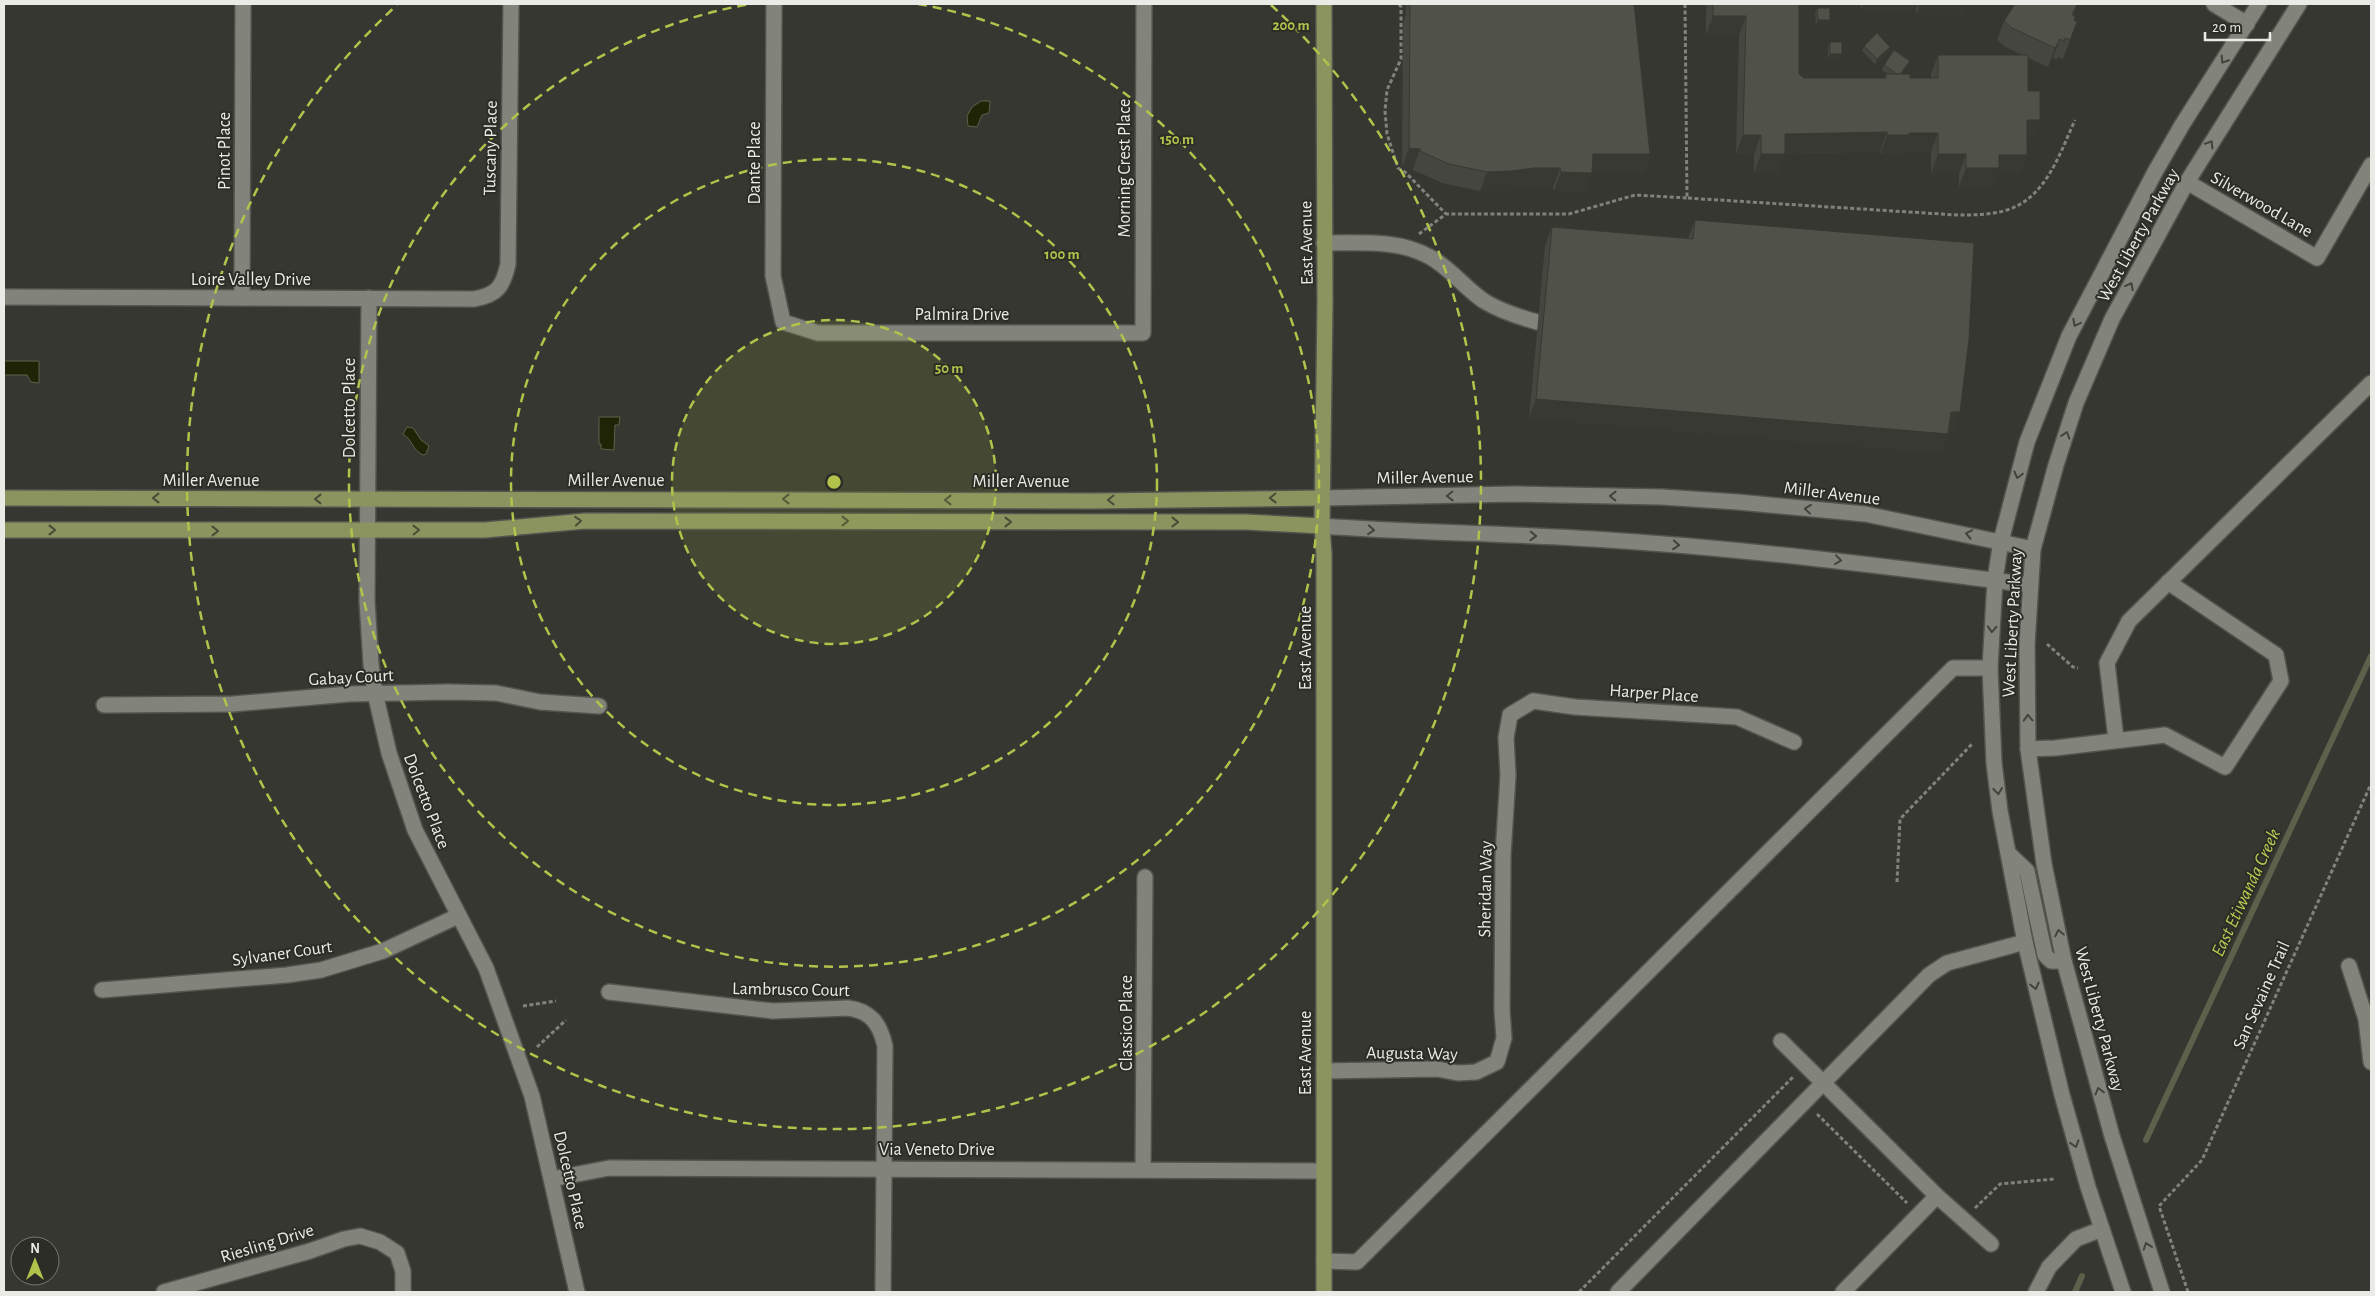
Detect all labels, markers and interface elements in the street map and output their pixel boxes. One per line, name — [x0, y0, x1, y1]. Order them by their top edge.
scale bar — [2205, 10, 2270, 42]
text: 200 m — [1272, 18, 1310, 33]
text: 20 m — [2212, 20, 2241, 35]
one-way arrow — [2221, 54, 2230, 63]
street label: Morning Crest Place — [1116, 99, 1134, 237]
street label: Tuscany Place — [481, 100, 501, 196]
street label: Pinot Place — [216, 112, 234, 190]
street label: Dante Place — [746, 121, 764, 205]
text: 150 m — [1160, 132, 1194, 147]
one-way arrow — [2204, 141, 2214, 150]
street label: West Liberty Parkway — [2095, 166, 2183, 305]
street label: Silverwood Lane — [2208, 169, 2315, 241]
street label: East Avenue — [1297, 201, 1317, 285]
text: 100 m — [1044, 247, 1080, 262]
street label: Loire Valley Drive — [191, 271, 311, 289]
one-way arrow — [2124, 282, 2134, 291]
street label: Palmira Drive — [915, 306, 1009, 324]
one-way arrow — [2072, 318, 2082, 327]
street label: Dolcetto Place — [341, 358, 359, 458]
text: 50 m — [935, 361, 963, 376]
one-way arrow — [2060, 431, 2070, 439]
street label: Miller Avenue — [1376, 468, 1474, 488]
one-way arrow — [2013, 470, 2024, 479]
street label: Miller Avenue — [162, 472, 260, 490]
street label: Miller Avenue — [567, 472, 665, 490]
centre of rings — [825, 473, 843, 491]
street label: Miller Avenue — [972, 473, 1070, 491]
street label: Miller Avenue — [1783, 479, 1881, 509]
one-way arrow — [1446, 490, 1454, 501]
one-way arrow — [1609, 491, 1617, 502]
one-way arrow — [152, 493, 160, 503]
one-way arrow — [1269, 493, 1277, 503]
one-way arrow — [314, 494, 322, 504]
one-way arrow — [782, 494, 790, 504]
one-way arrow — [944, 495, 952, 505]
one-way arrow — [1107, 495, 1114, 505]
one-way arrow — [1804, 503, 1812, 514]
one-way arrow — [574, 516, 582, 527]
one-way arrow — [842, 516, 849, 526]
one-way arrow — [1004, 517, 1012, 527]
one-way arrow — [1172, 517, 1180, 527]
one-way arrow — [1367, 524, 1375, 535]
one-way arrow — [49, 525, 57, 535]
one-way arrow — [211, 525, 219, 536]
one-way arrow — [412, 525, 420, 536]
one-way arrow — [1964, 530, 1973, 540]
one-way arrow — [1529, 531, 1537, 542]
one-way arrow — [1672, 540, 1680, 551]
street label: West Liberty Parkway — [2000, 548, 2026, 698]
one-way arrow — [1834, 554, 1842, 565]
street label: East Avenue — [1297, 606, 1315, 690]
one-way arrow — [1986, 625, 1997, 633]
street label: Gabay Court — [308, 667, 394, 689]
street label: Harper Place — [1609, 682, 1699, 706]
one-way arrow — [2022, 714, 2033, 722]
street label: Dolcetto Place — [400, 751, 452, 852]
one-way arrow — [1992, 787, 2002, 795]
water label: East Etiwanda Creek — [2209, 826, 2284, 959]
street label: Sheridan Way — [1476, 840, 1496, 938]
one-way arrow — [2054, 929, 2064, 938]
street label: Sylvaner Court — [231, 938, 333, 970]
street label: San Sevaine Trail — [2230, 939, 2294, 1052]
street label: West Liberty Parkway — [2071, 945, 2127, 1094]
street label: Classico Place — [1118, 975, 1136, 1071]
street label: Lambrusco Court — [732, 980, 850, 1000]
one-way arrow — [2029, 982, 2040, 991]
street label: East Avenue — [1297, 1011, 1315, 1095]
street label: Augusta Way — [1366, 1044, 1458, 1064]
one-way arrow — [2095, 1087, 2105, 1095]
street label: Dolcetto Place — [550, 1129, 590, 1231]
one-way arrow — [2069, 1139, 2079, 1147]
street label: Via Veneto Drive — [879, 1141, 995, 1159]
street label: Riesling Drive — [218, 1221, 316, 1267]
north arrow — [10, 1236, 60, 1286]
text: N — [30, 1242, 40, 1256]
one-way arrow — [2143, 1242, 2153, 1251]

